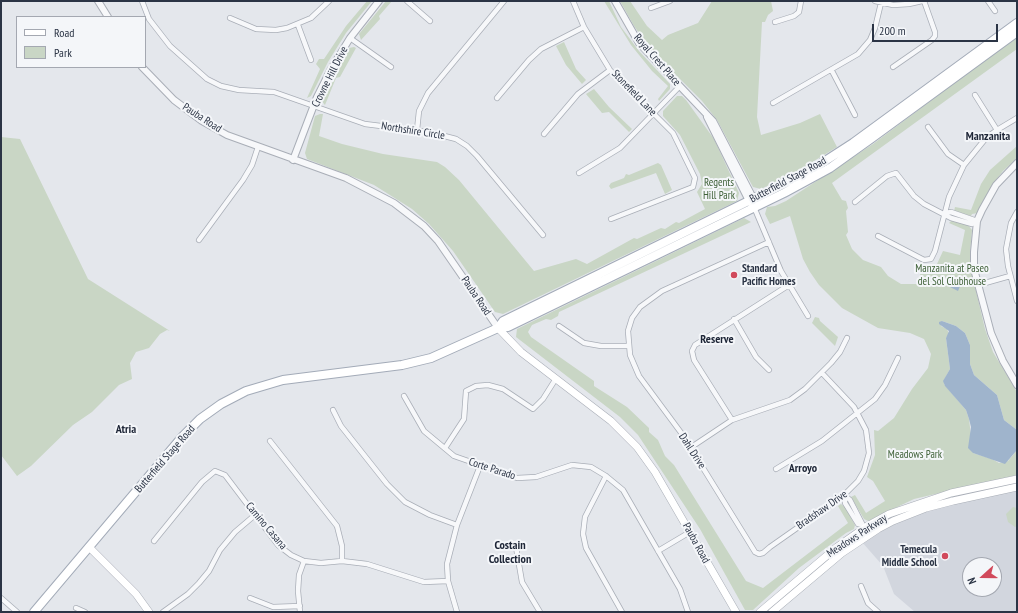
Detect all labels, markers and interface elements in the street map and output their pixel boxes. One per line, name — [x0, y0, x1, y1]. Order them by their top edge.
legend — [16, 16, 146, 68]
scale bar — [874, 16, 1000, 42]
text: 200 m — [879, 23, 906, 38]
text: Road — [54, 25, 74, 40]
street label: Royal Crest Place — [631, 31, 683, 89]
street label: Crowne Hill Drive — [309, 44, 351, 110]
text: Park — [54, 45, 72, 60]
street label: Stonefield Lane — [609, 67, 659, 119]
street label: Pauba Road — [180, 100, 224, 136]
street label: Northshire Circle — [380, 119, 446, 143]
district label: Manzanita — [966, 130, 1010, 144]
street label: Butterfield Stage Road — [747, 154, 829, 206]
park label: Regents Hill Park — [703, 176, 735, 202]
place label: Standard Pacific Homes — [742, 262, 796, 288]
park label: Manzanita at Paseo del Sol Clubhouse — [915, 262, 989, 288]
marker: Standard Pacific Homes — [729, 270, 739, 280]
street label: Pauba Road — [458, 274, 494, 318]
district label: Reserve — [700, 333, 734, 347]
district label: Atria — [116, 423, 136, 437]
street label: Butterfield Stage Road — [132, 423, 198, 495]
street label: Dahl Drive — [676, 431, 708, 471]
park label: Meadows Park — [888, 448, 942, 462]
street label: Corte Parado — [467, 455, 517, 483]
district label: Arroyo — [789, 462, 817, 476]
street label: Bradshaw Drive — [794, 488, 850, 532]
street label: Camino Casana — [242, 500, 290, 552]
street label: Meadows Parkway — [824, 512, 890, 560]
street label: Pauba Road — [680, 521, 712, 565]
district label: Costain Collection — [489, 539, 531, 567]
place label: Temecula Middle School — [882, 543, 937, 569]
marker: Temecula Middle School — [940, 551, 950, 561]
north arrow — [962, 557, 1002, 597]
text: N — [964, 576, 979, 586]

